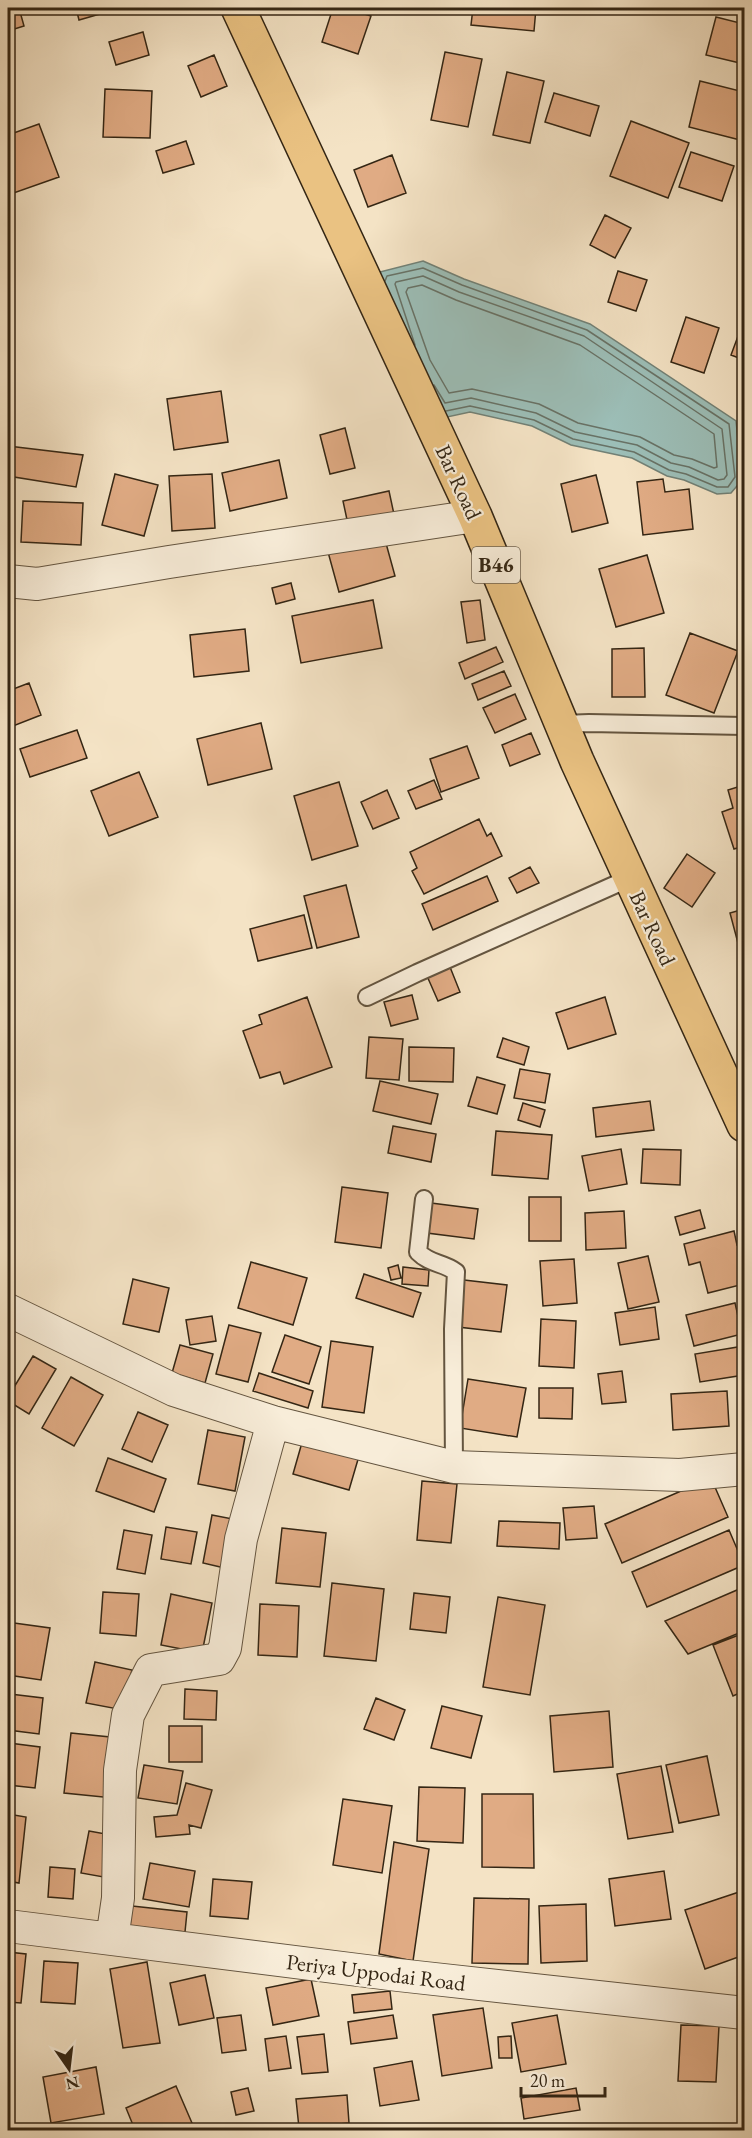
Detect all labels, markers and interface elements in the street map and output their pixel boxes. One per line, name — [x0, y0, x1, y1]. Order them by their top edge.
street label: Bar Road — [429, 440, 489, 525]
road number: B46 — [472, 547, 520, 583]
street label: Bar Road — [623, 886, 683, 971]
street label: Periya Uppodai Road — [285, 1947, 468, 1998]
north arrow — [39, 2039, 99, 2099]
scale bar — [521, 2060, 605, 2098]
text: 20 m — [530, 2069, 565, 2092]
text: N — [64, 2071, 81, 2095]

